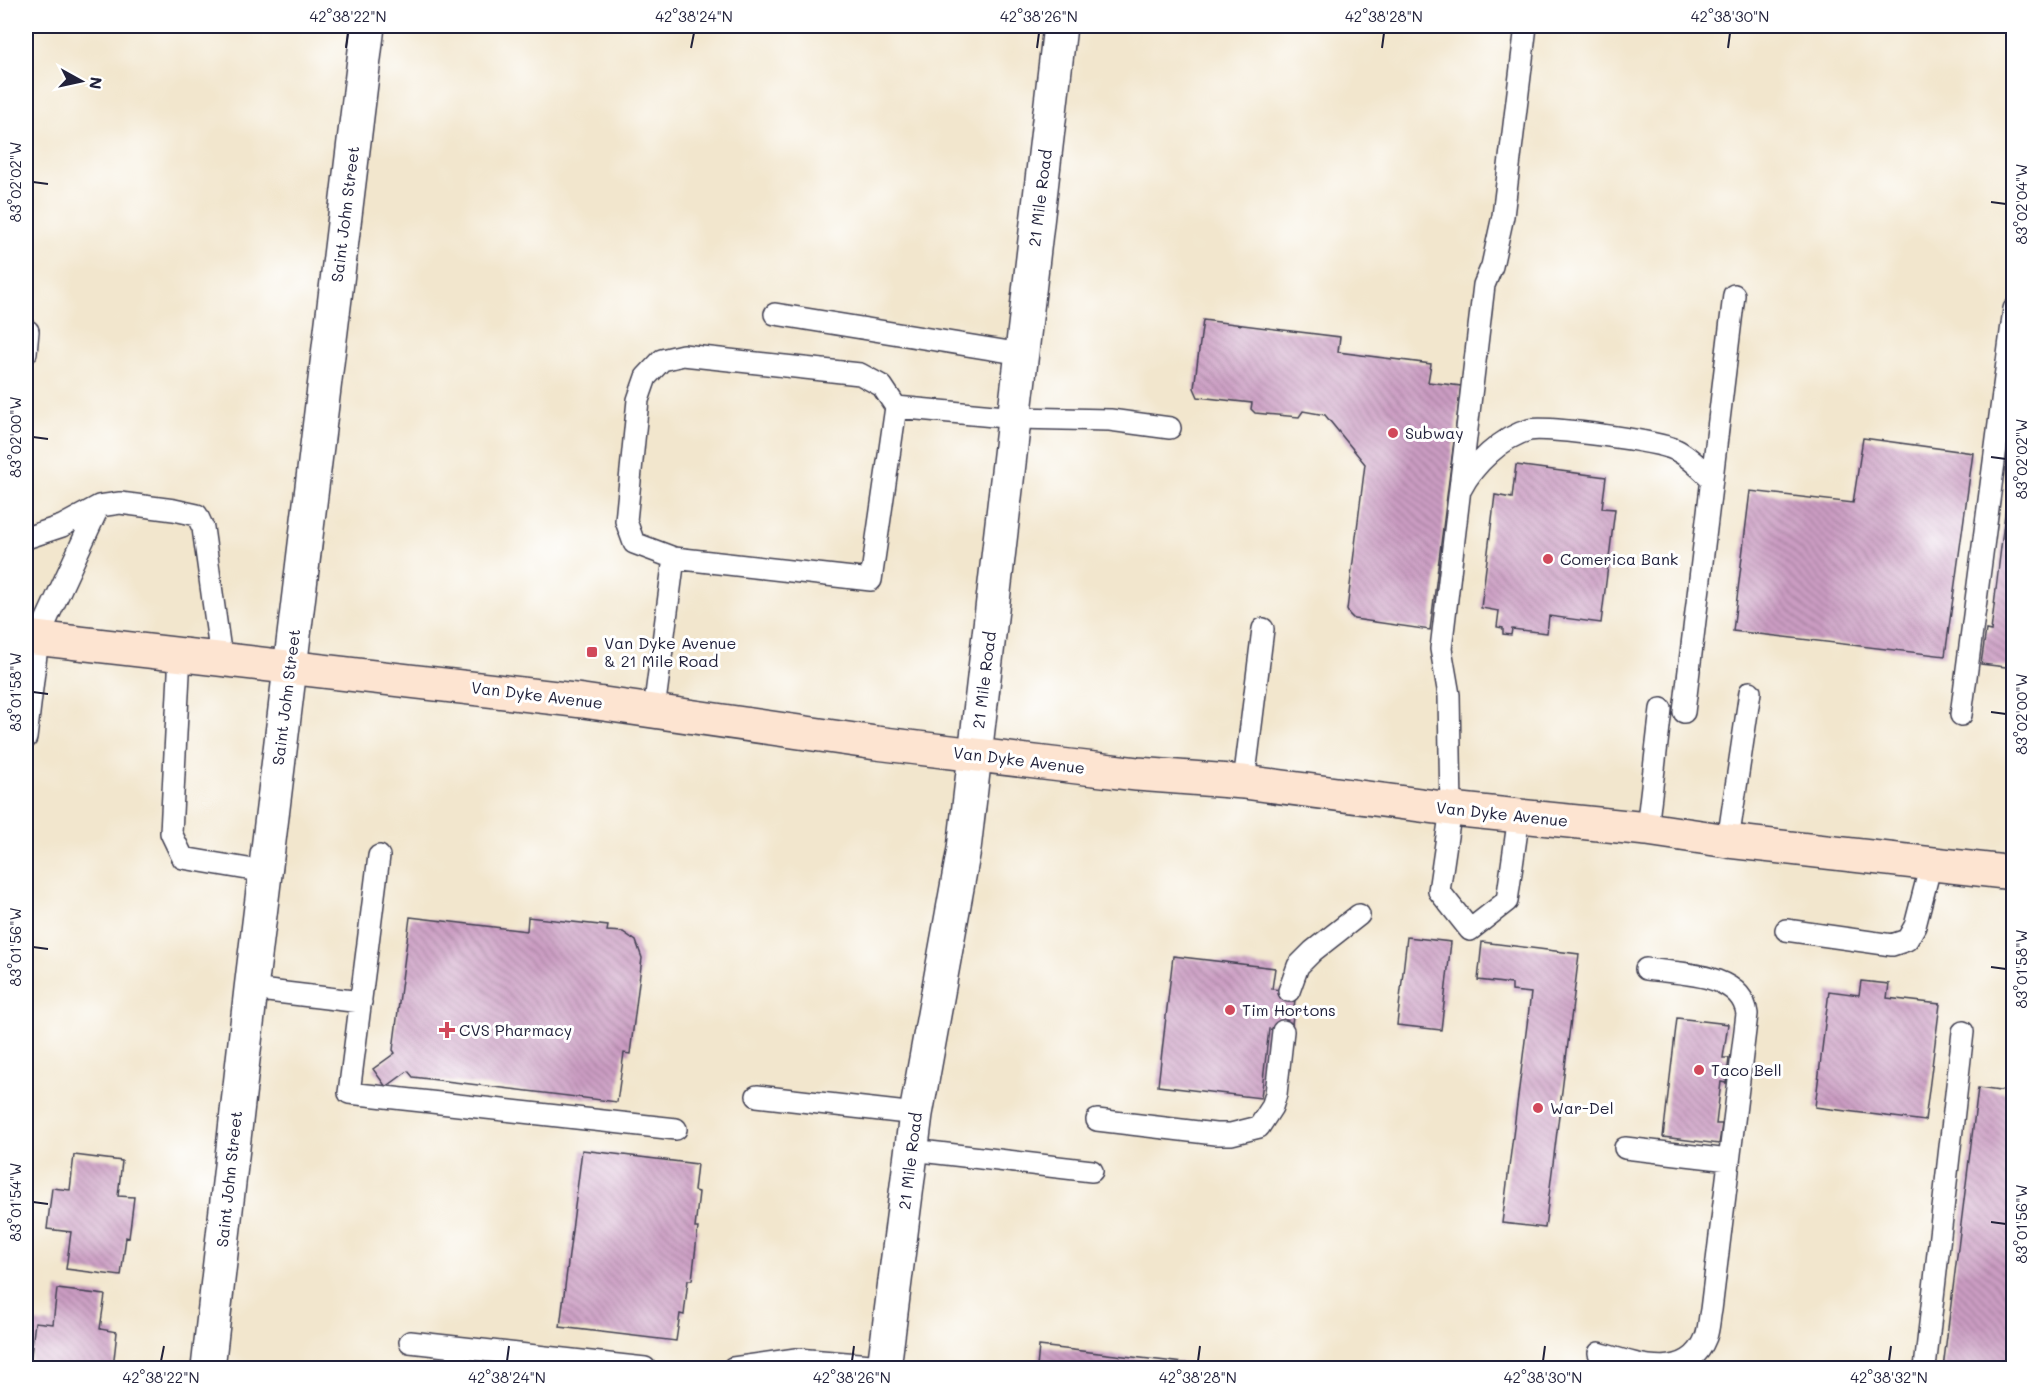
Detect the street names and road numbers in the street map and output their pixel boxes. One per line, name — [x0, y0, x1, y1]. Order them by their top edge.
street label: Saint John Street — [326, 145, 363, 283]
street label: 21 Mile Road — [1023, 148, 1056, 248]
street label: Saint John Street — [267, 628, 304, 766]
street label: 21 Mile Road — [967, 630, 1000, 730]
street label: Van Dyke Avenue — [470, 676, 604, 713]
street label: Van Dyke Avenue — [952, 741, 1086, 778]
street label: Van Dyke Avenue — [1435, 796, 1569, 831]
street label: Saint John Street — [211, 1110, 246, 1248]
street label: 21 Mile Road — [893, 1111, 926, 1211]

